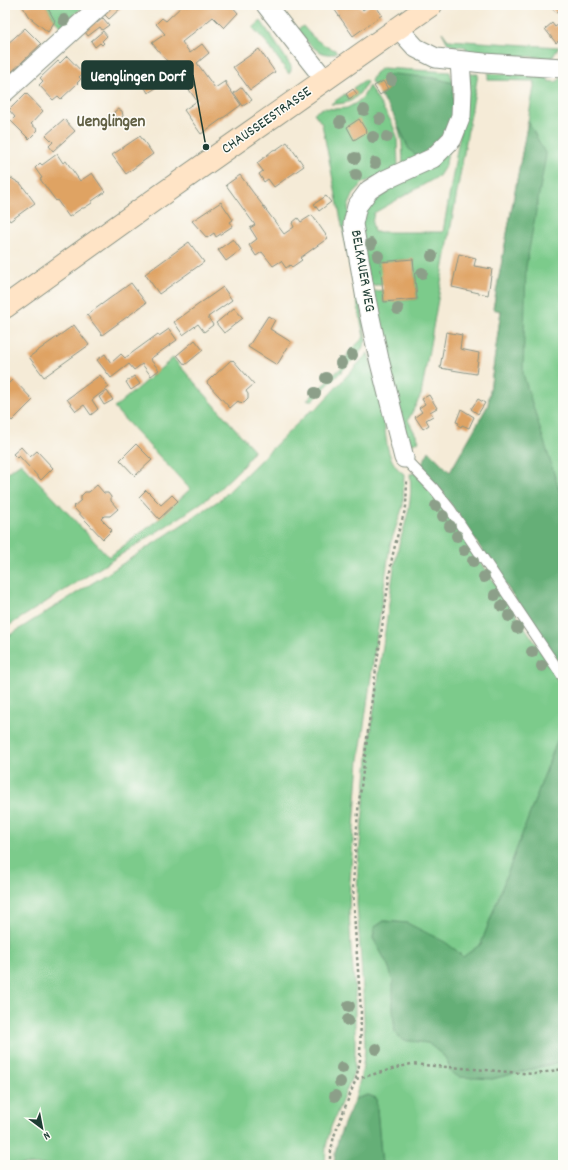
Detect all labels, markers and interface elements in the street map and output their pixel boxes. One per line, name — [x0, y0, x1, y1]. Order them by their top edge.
callout: Uenglingen Dorf — [82, 61, 193, 89]
text: Uenglingen Dorf — [90, 66, 187, 89]
street label: CHAUSSEESTRASSE — [217, 82, 317, 160]
district label: Uenglingen — [77, 111, 146, 135]
street label: BELKAUER WEG — [344, 228, 380, 314]
north arrow — [22, 1108, 62, 1148]
text: N — [39, 1127, 53, 1143]

